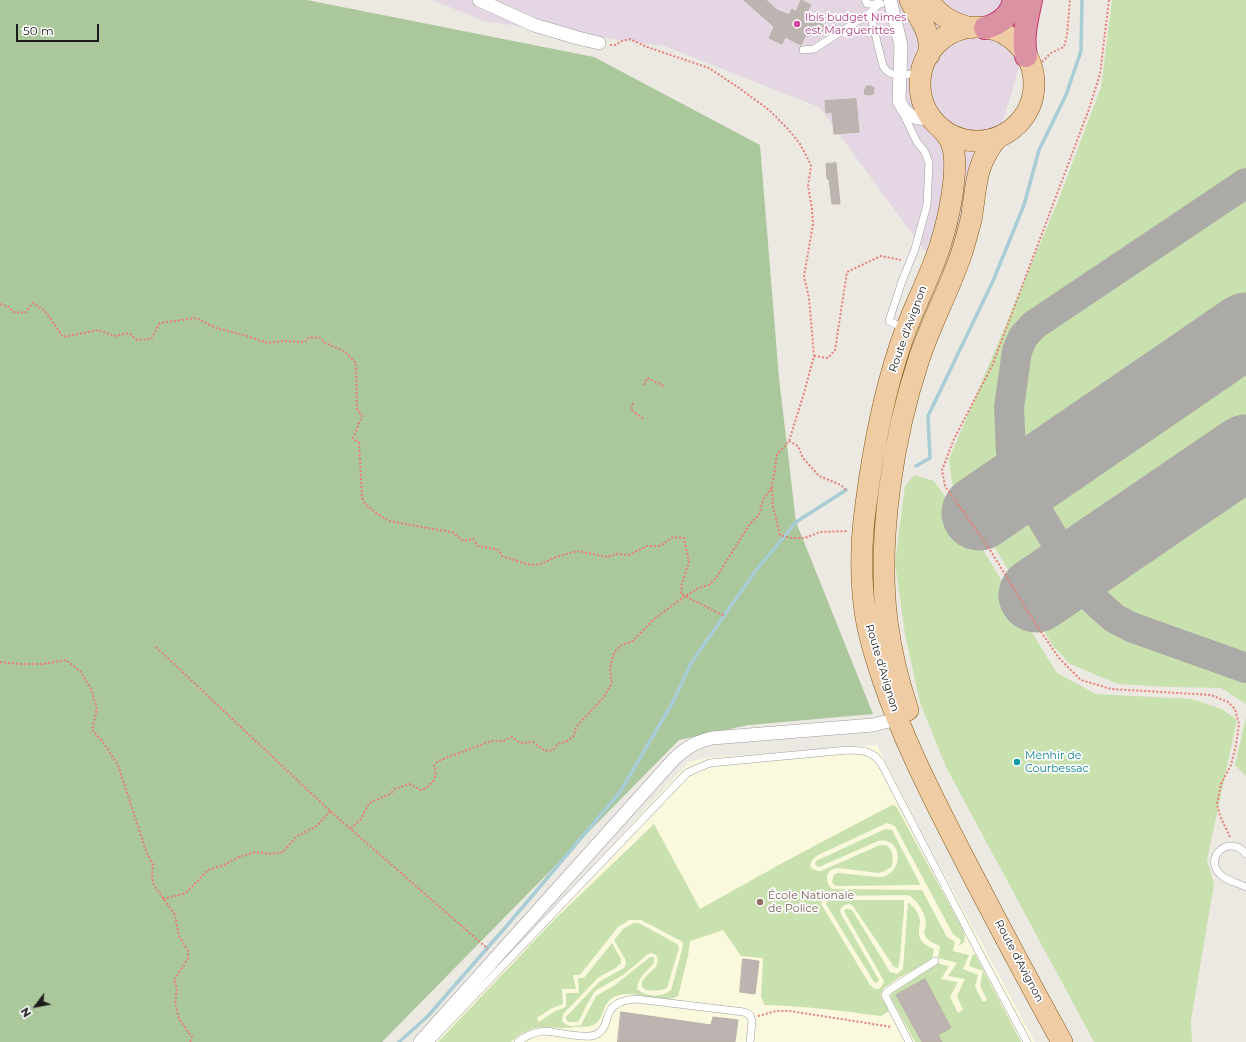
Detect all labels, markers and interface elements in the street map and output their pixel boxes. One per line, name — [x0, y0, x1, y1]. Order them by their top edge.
place label: Ibis budget Nimes est Marguerittes — [805, 11, 906, 37]
scale bar — [18, 16, 101, 42]
marker: Ibis budget Nimes est Marguerittes — [792, 19, 802, 29]
text: 50 m — [23, 23, 54, 38]
street label: Route d'Avignon — [886, 284, 930, 374]
street label: Route d'Avignon — [862, 623, 902, 713]
place label: Menhir de Courbessac — [1025, 749, 1089, 775]
marker: Menhir de Courbessac — [1012, 757, 1022, 767]
place label: École Nationale de Police — [768, 889, 854, 915]
marker: École Nationale de Police — [755, 897, 765, 907]
street label: Route d'Avignon — [992, 918, 1046, 1004]
north arrow — [16, 986, 56, 1026]
text: N — [18, 1005, 34, 1020]

